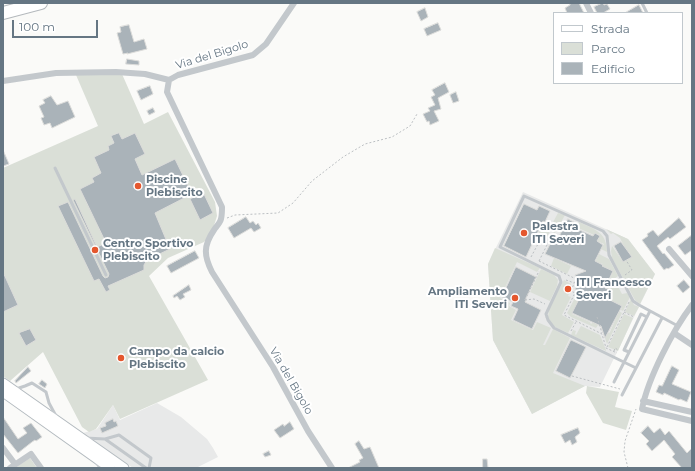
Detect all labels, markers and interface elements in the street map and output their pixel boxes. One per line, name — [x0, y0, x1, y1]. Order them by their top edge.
scale bar — [14, 12, 100, 38]
legend — [553, 12, 683, 84]
text: 100 m — [19, 19, 55, 34]
text: Strada — [591, 21, 630, 36]
street label: Via del Bigolo — [174, 38, 250, 72]
text: Parco — [591, 41, 625, 56]
text: Edificio — [591, 61, 635, 76]
place label: Piscine Plebiscito — [146, 173, 203, 199]
marker: Piscine Plebiscito — [133, 181, 143, 191]
place label: Palestra ITI Severi — [532, 220, 584, 246]
marker: Palestra ITI Severi — [519, 228, 529, 238]
place label: Centro Sportivo Plebiscito — [103, 237, 193, 263]
marker: Centro Sportivo Plebiscito — [90, 245, 100, 255]
place label: ITI Francesco Severi — [576, 276, 652, 302]
marker: ITI Francesco Severi — [563, 284, 573, 294]
place label: Ampliamento ITI Severi — [428, 285, 507, 311]
marker: Ampliamento ITI Severi — [510, 293, 520, 303]
place label: Campo da calcio Plebiscito — [129, 345, 224, 371]
street label: Via del Bigolo — [266, 345, 316, 417]
marker: Campo da calcio Plebiscito — [116, 353, 126, 363]

